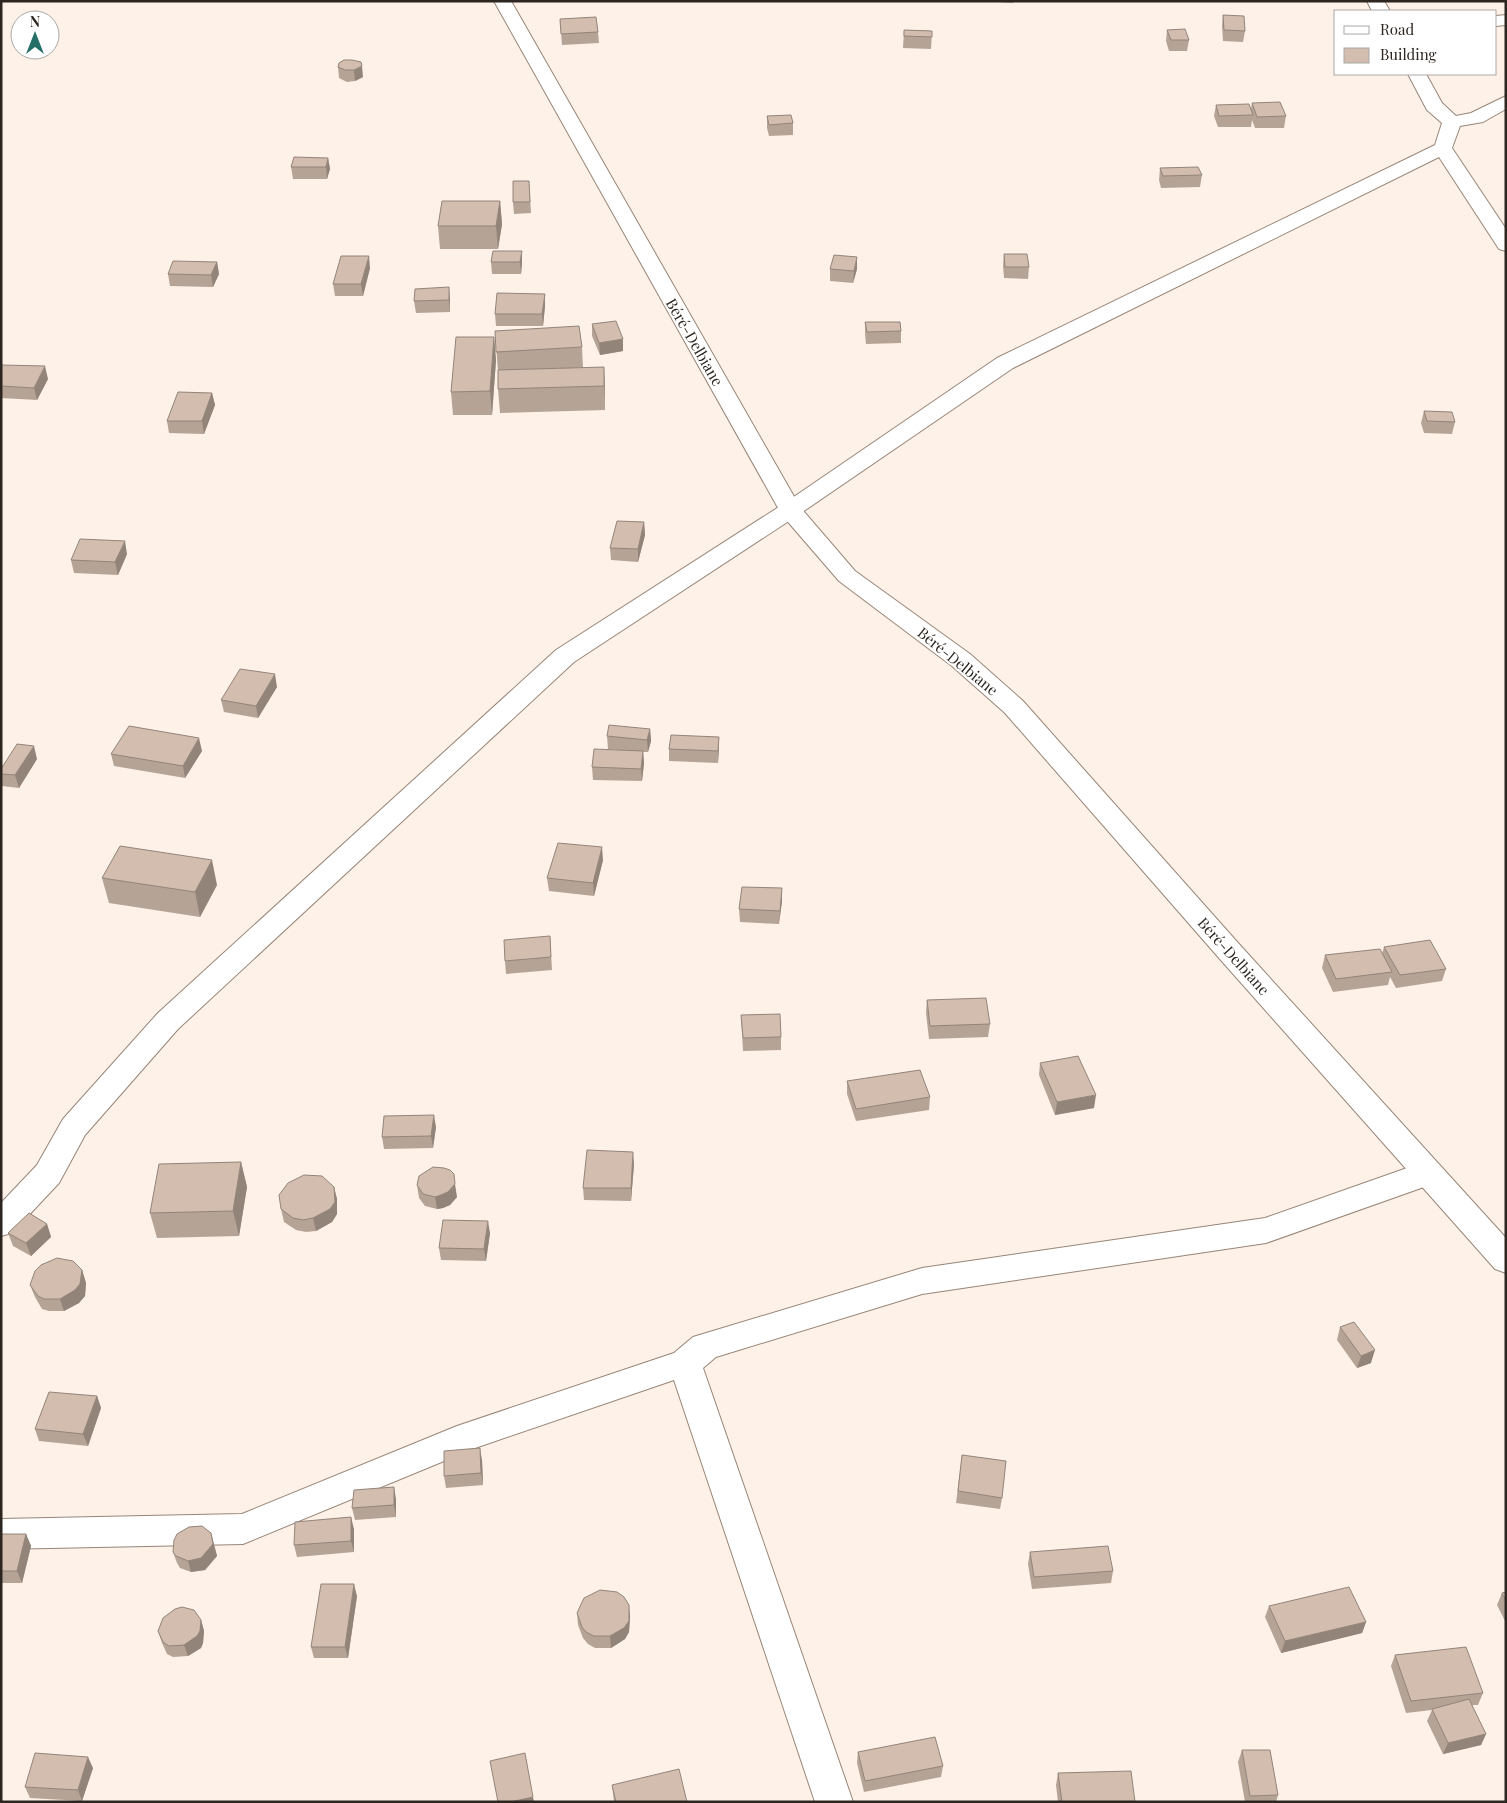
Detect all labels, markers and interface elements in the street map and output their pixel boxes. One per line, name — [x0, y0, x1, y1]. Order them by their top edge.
north arrow — [10, 10, 60, 60]
legend — [1334, 10, 1497, 75]
text: N — [30, 12, 40, 31]
text: Road — [1380, 19, 1414, 39]
text: Building — [1380, 44, 1437, 64]
street label: Béré-Delbiane — [662, 295, 728, 389]
street label: Béré-Delbiane — [914, 622, 1002, 700]
street label: Béré-Delbiane — [1194, 913, 1274, 999]

